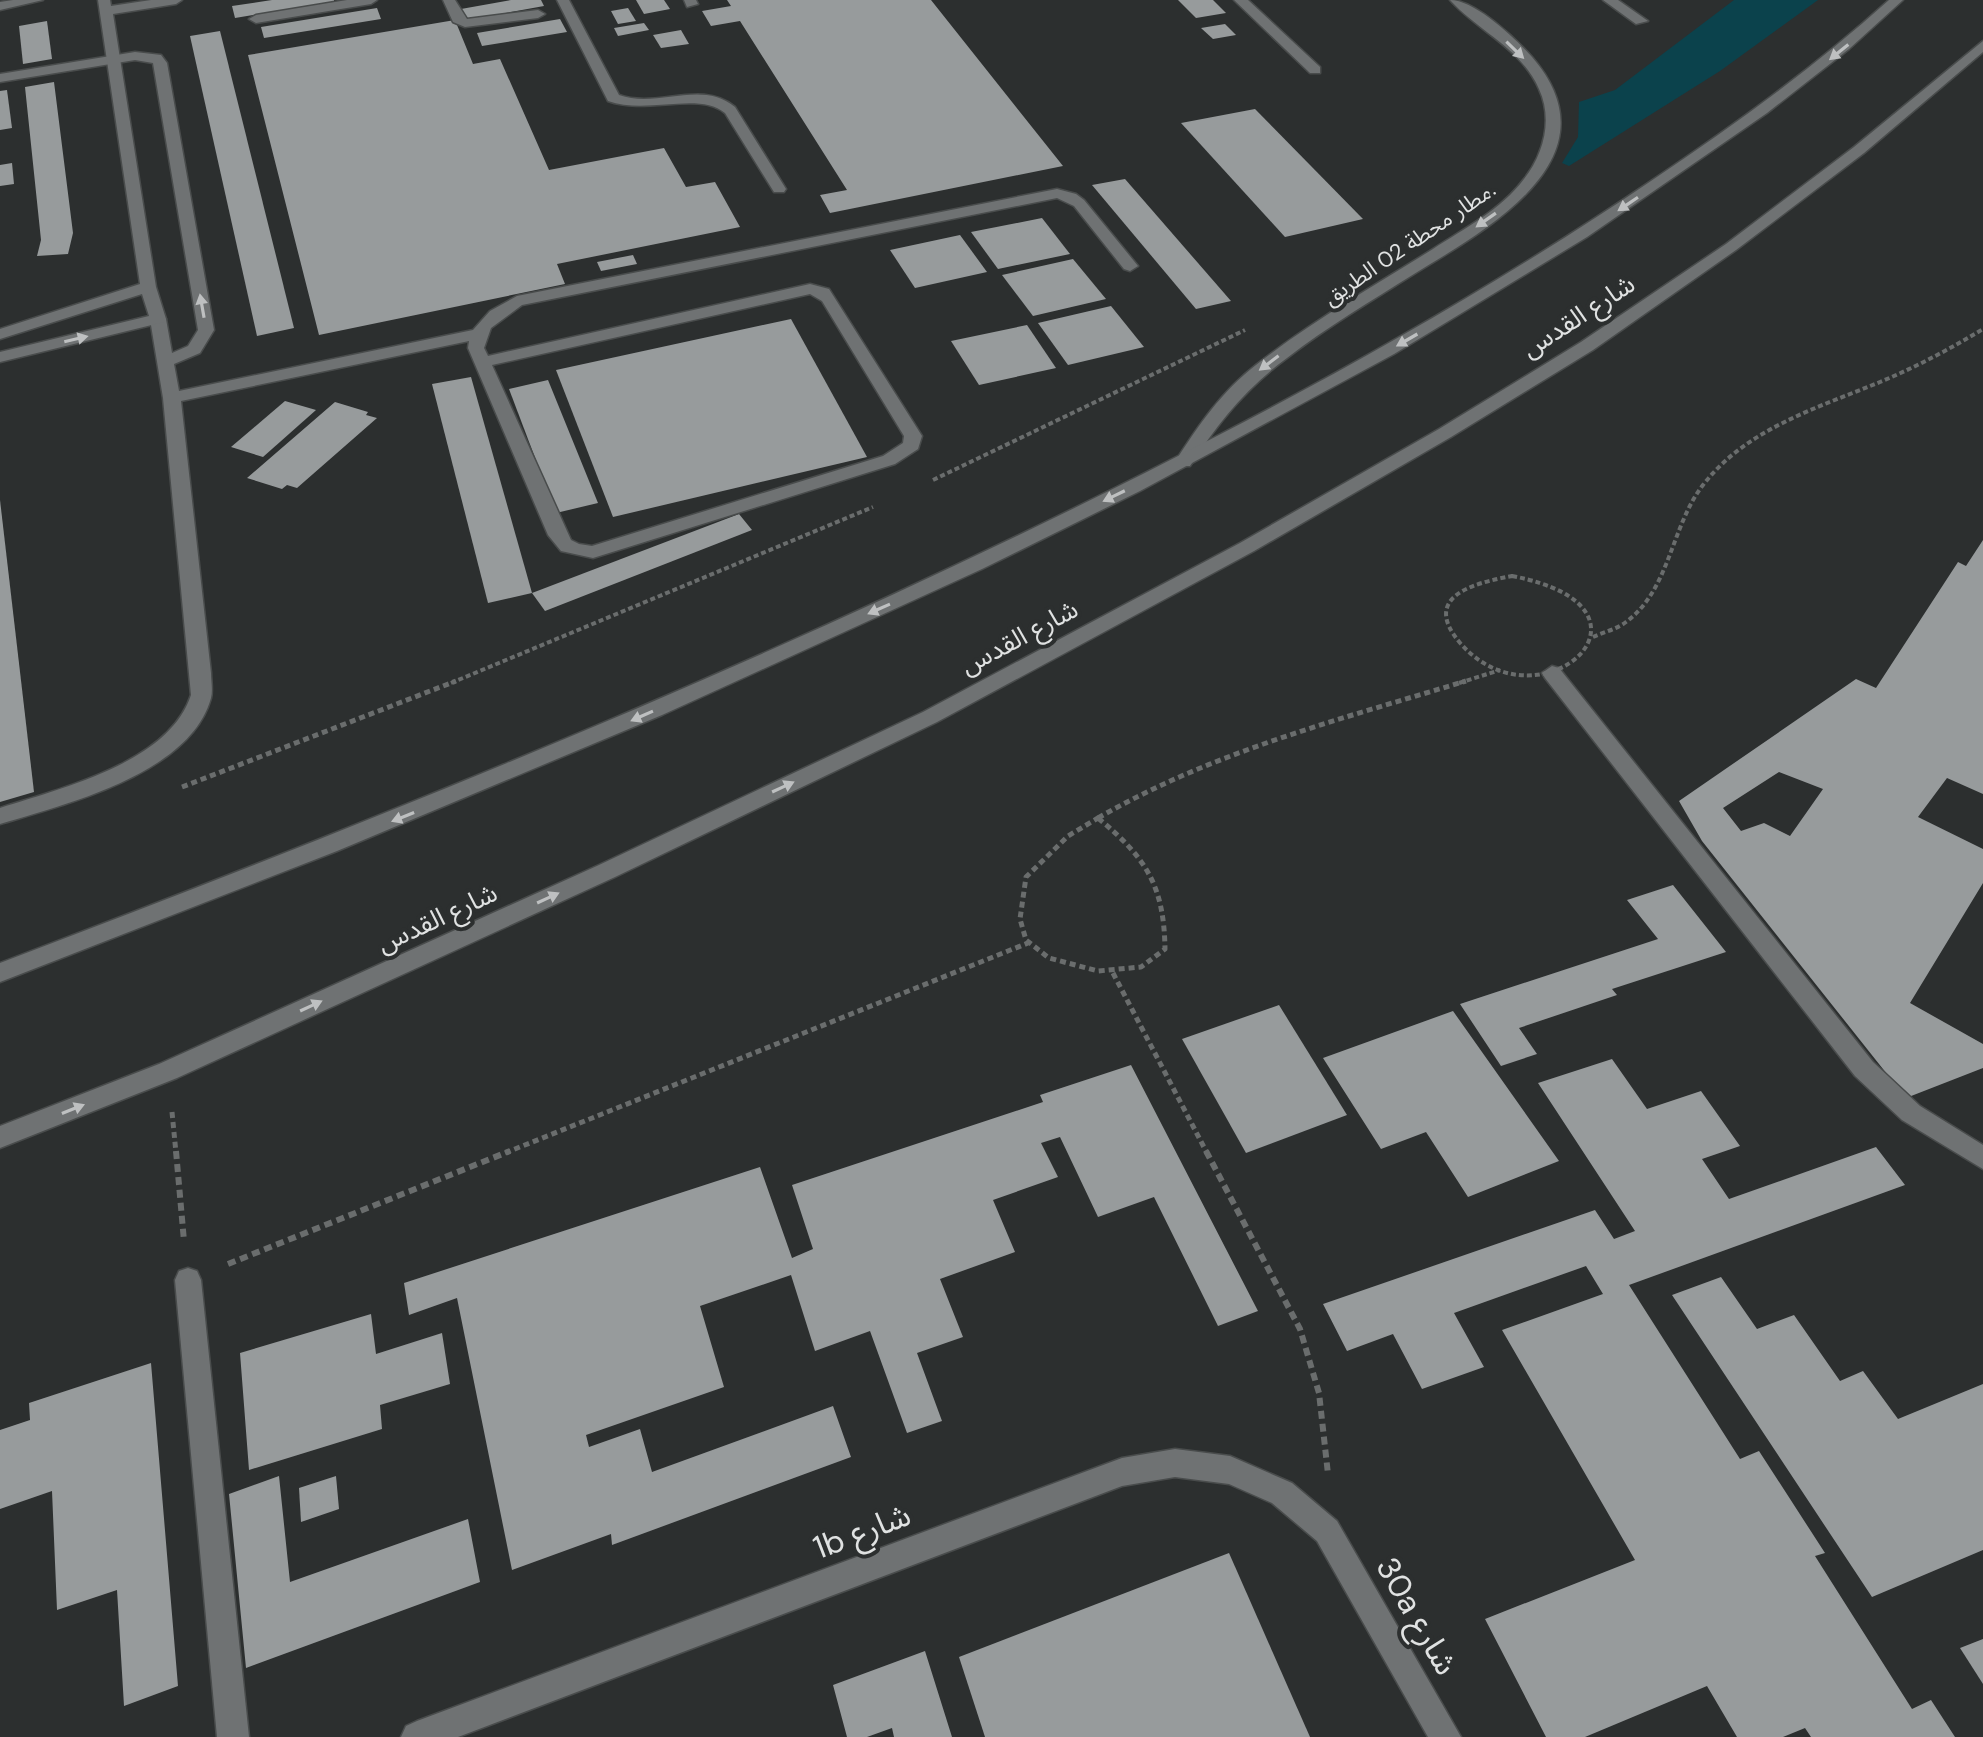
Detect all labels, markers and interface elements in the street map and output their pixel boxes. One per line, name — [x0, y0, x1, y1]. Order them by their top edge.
one-way arrow — [1505, 40, 1524, 59]
one-way arrow — [1829, 43, 1849, 60]
street label: مطار محطة 02 الطريق. — [1317, 175, 1501, 312]
one-way arrow — [1618, 196, 1639, 211]
one-way arrow — [1476, 212, 1497, 227]
street label: شارع القدس — [1515, 267, 1642, 367]
one-way arrow — [195, 293, 208, 318]
one-way arrow — [64, 332, 89, 344]
one-way arrow — [1396, 333, 1418, 347]
one-way arrow — [1259, 355, 1279, 371]
one-way arrow — [1102, 489, 1125, 503]
street label: شارع القدس — [954, 592, 1085, 684]
one-way arrow — [868, 602, 891, 616]
one-way arrow — [631, 709, 654, 723]
one-way arrow — [771, 780, 795, 794]
one-way arrow — [391, 810, 415, 823]
street label: شارع القدس — [372, 875, 503, 962]
one-way arrow — [536, 891, 559, 904]
one-way arrow — [300, 999, 323, 1012]
one-way arrow — [61, 1102, 85, 1115]
street label: 1b شارع — [807, 1493, 918, 1571]
street label: 30a شارع — [1364, 1550, 1467, 1684]

